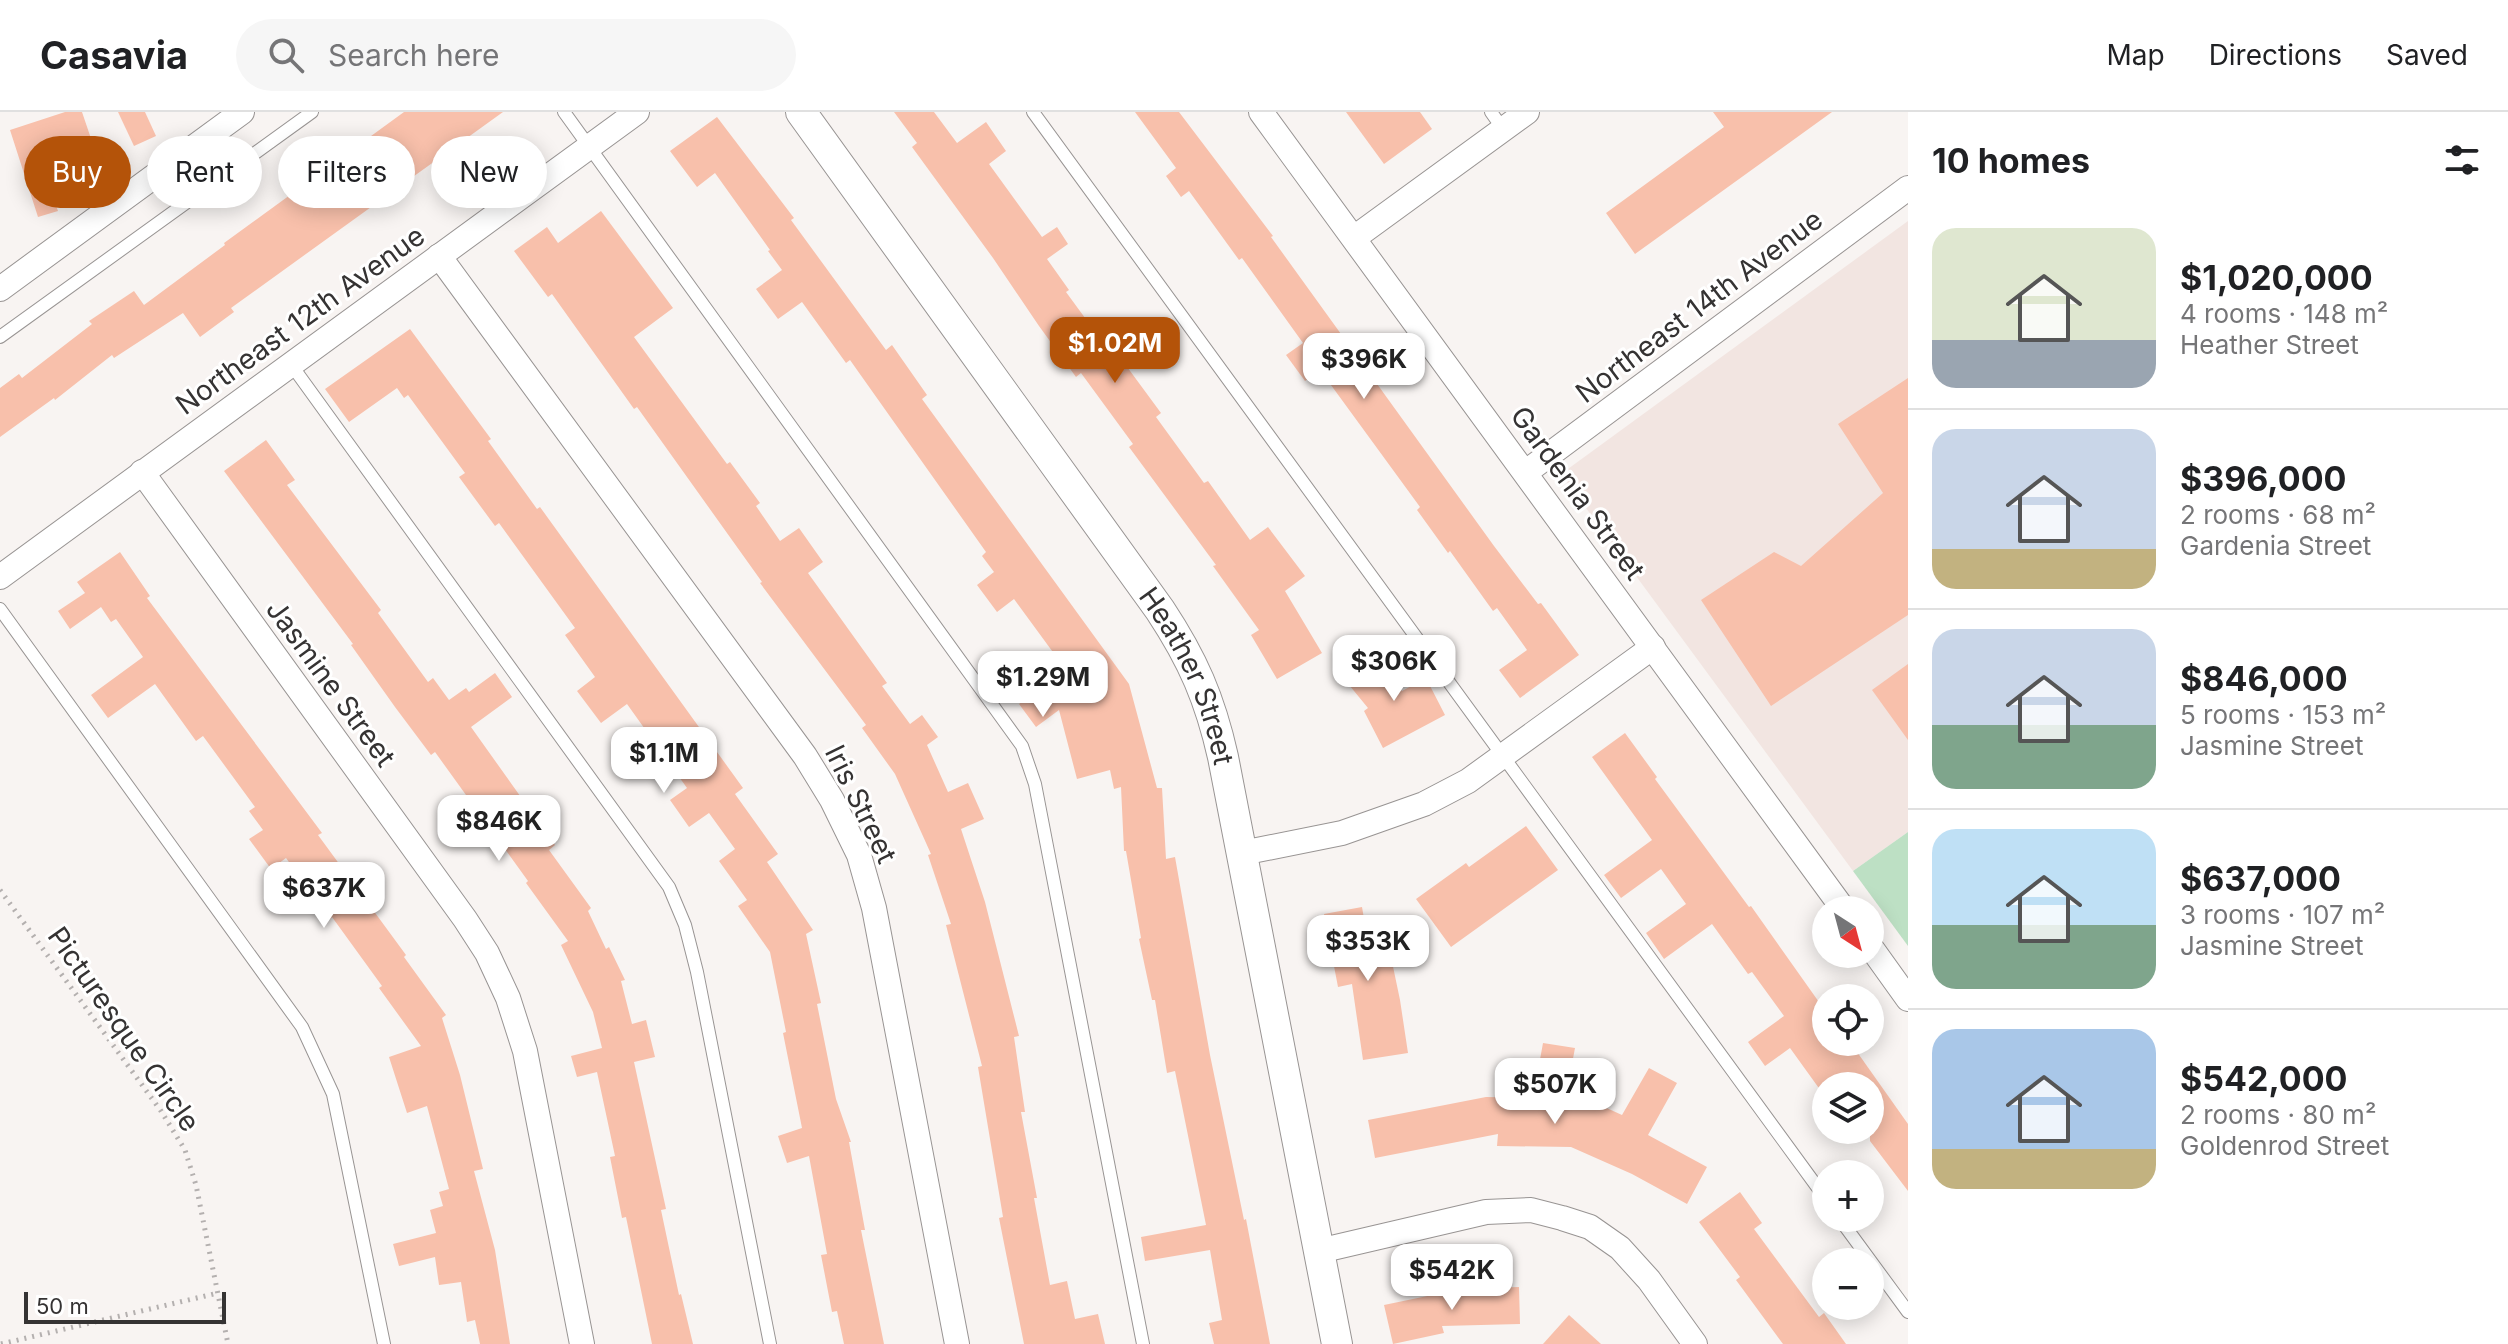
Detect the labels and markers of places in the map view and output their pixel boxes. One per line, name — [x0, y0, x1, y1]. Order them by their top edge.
pin: $1.02M — [1050, 317, 1180, 385]
pin: $396K — [1308, 333, 1420, 401]
pin: $306K — [1338, 635, 1450, 703]
pin: $1.29M — [978, 651, 1108, 719]
pin: $1.1M — [608, 727, 720, 795]
pin: $846K — [443, 795, 555, 863]
pin: $637K — [268, 862, 380, 930]
pin: $353K — [1312, 915, 1424, 983]
pin: $507K — [1499, 1058, 1611, 1126]
pin: $542K — [1396, 1244, 1508, 1312]

